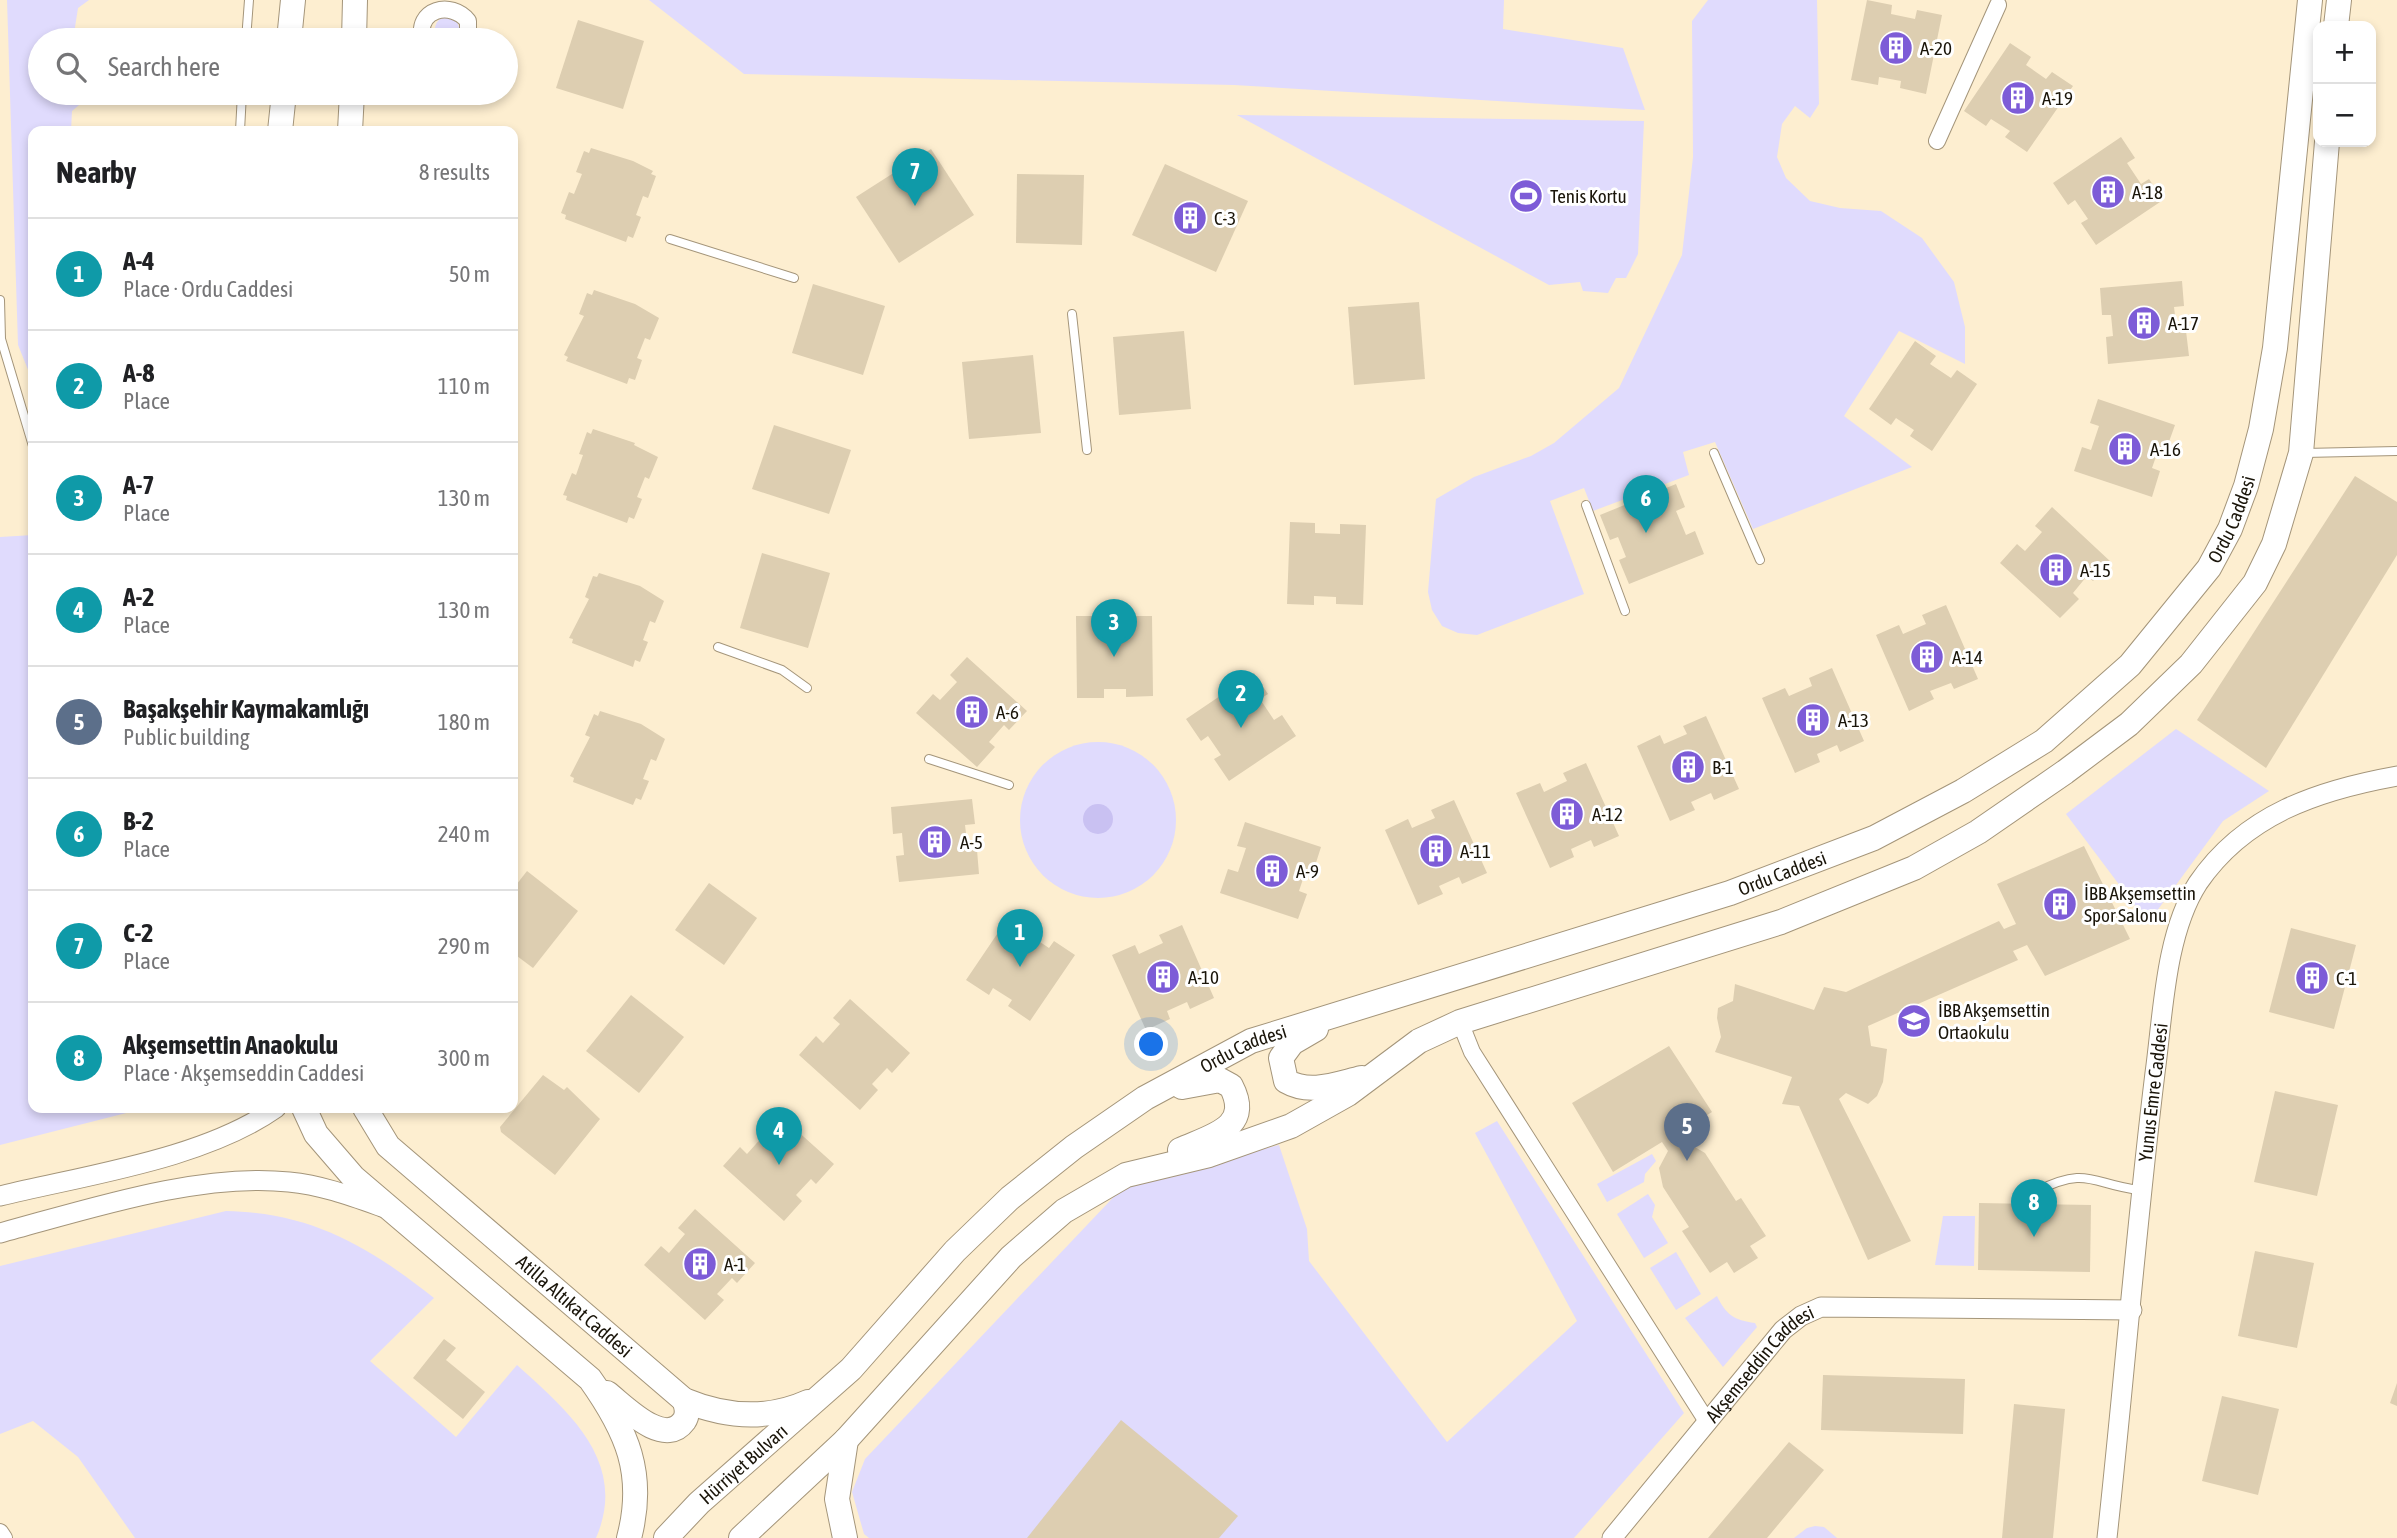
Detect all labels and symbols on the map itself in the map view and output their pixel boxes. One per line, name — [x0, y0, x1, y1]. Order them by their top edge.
building icon: A-20 — [1877, 29, 1915, 67]
place label: A-20 — [1920, 37, 1952, 59]
building icon: A-19 — [1999, 79, 2037, 117]
place label: A-19 — [2042, 87, 2073, 109]
pin: 7 — [892, 148, 938, 206]
building icon: A-18 — [2089, 173, 2127, 211]
sports icon: Tenis Kortu — [1507, 177, 1545, 215]
place label: A-18 — [2132, 181, 2163, 203]
place label: Tenis Kortu — [1550, 185, 1627, 207]
building icon: C-3 — [1171, 199, 1209, 237]
place label: C-3 — [1214, 207, 1236, 229]
building icon: A-17 — [2125, 304, 2163, 342]
place label: A-17 — [2168, 312, 2199, 334]
building icon: A-16 — [2106, 430, 2144, 468]
place label: A-16 — [2150, 438, 2181, 460]
street label: Ordu Caddesi — [2203, 473, 2259, 567]
pin: 6 — [1623, 475, 1669, 533]
building icon: A-15 — [2037, 551, 2075, 589]
place label: A-15 — [2080, 559, 2111, 581]
pin: 3 — [1091, 599, 1137, 657]
building icon: A-14 — [1908, 638, 1946, 676]
place label: A-14 — [1952, 646, 1983, 668]
pin: 2 — [1218, 670, 1264, 728]
building icon: A-6 — [953, 693, 991, 731]
place label: A-6 — [996, 701, 1019, 723]
building icon: A-13 — [1794, 701, 1832, 739]
place label: A-13 — [1838, 709, 1869, 731]
building icon: B-1 — [1669, 748, 1707, 786]
place label: B-1 — [1712, 756, 1734, 778]
building icon: A-12 — [1548, 795, 1586, 833]
place label: A-12 — [1592, 803, 1623, 825]
building icon: A-5 — [916, 823, 954, 861]
place label: A-5 — [960, 831, 983, 853]
building icon: A-11 — [1417, 832, 1455, 870]
place label: A-11 — [1460, 840, 1491, 862]
street label: Ordu Caddesi — [1735, 846, 1829, 900]
building icon: A-9 — [1253, 852, 1291, 890]
place label: A-9 — [1296, 860, 1319, 882]
place label: İBB Akşemsettin Spor Salonu — [2084, 882, 2196, 926]
building icon: İBB Akşemsettin Spor Salonu — [2041, 885, 2079, 923]
pin: 1 — [997, 909, 1043, 967]
building icon: A-10 — [1144, 958, 1182, 996]
building icon: C-1 — [2293, 959, 2331, 997]
place label: A-10 — [1188, 966, 1219, 988]
place label: C-1 — [2336, 967, 2357, 989]
place label: İBB Akşemsettin Ortaokulu — [1938, 999, 2050, 1043]
school or university icon: İBB Akşemsettin Ortaokulu — [1895, 1002, 1933, 1040]
street label: Ordu Caddesi — [1196, 1020, 1289, 1077]
street label: Yunus Emre Caddesi — [2134, 1022, 2172, 1163]
your location — [1134, 1027, 1168, 1061]
pin: 5 — [1664, 1103, 1710, 1161]
pin: 4 — [756, 1107, 802, 1165]
pin: 8 — [2011, 1179, 2057, 1237]
building icon: A-1 — [681, 1245, 719, 1283]
street label: Atilla Altıkat Caddesi — [512, 1250, 637, 1362]
place label: A-1 — [724, 1253, 746, 1275]
street label: Akşemseddin Caddesi — [1701, 1301, 1817, 1427]
street label: Hürriyet Bulvarı — [695, 1420, 792, 1509]

